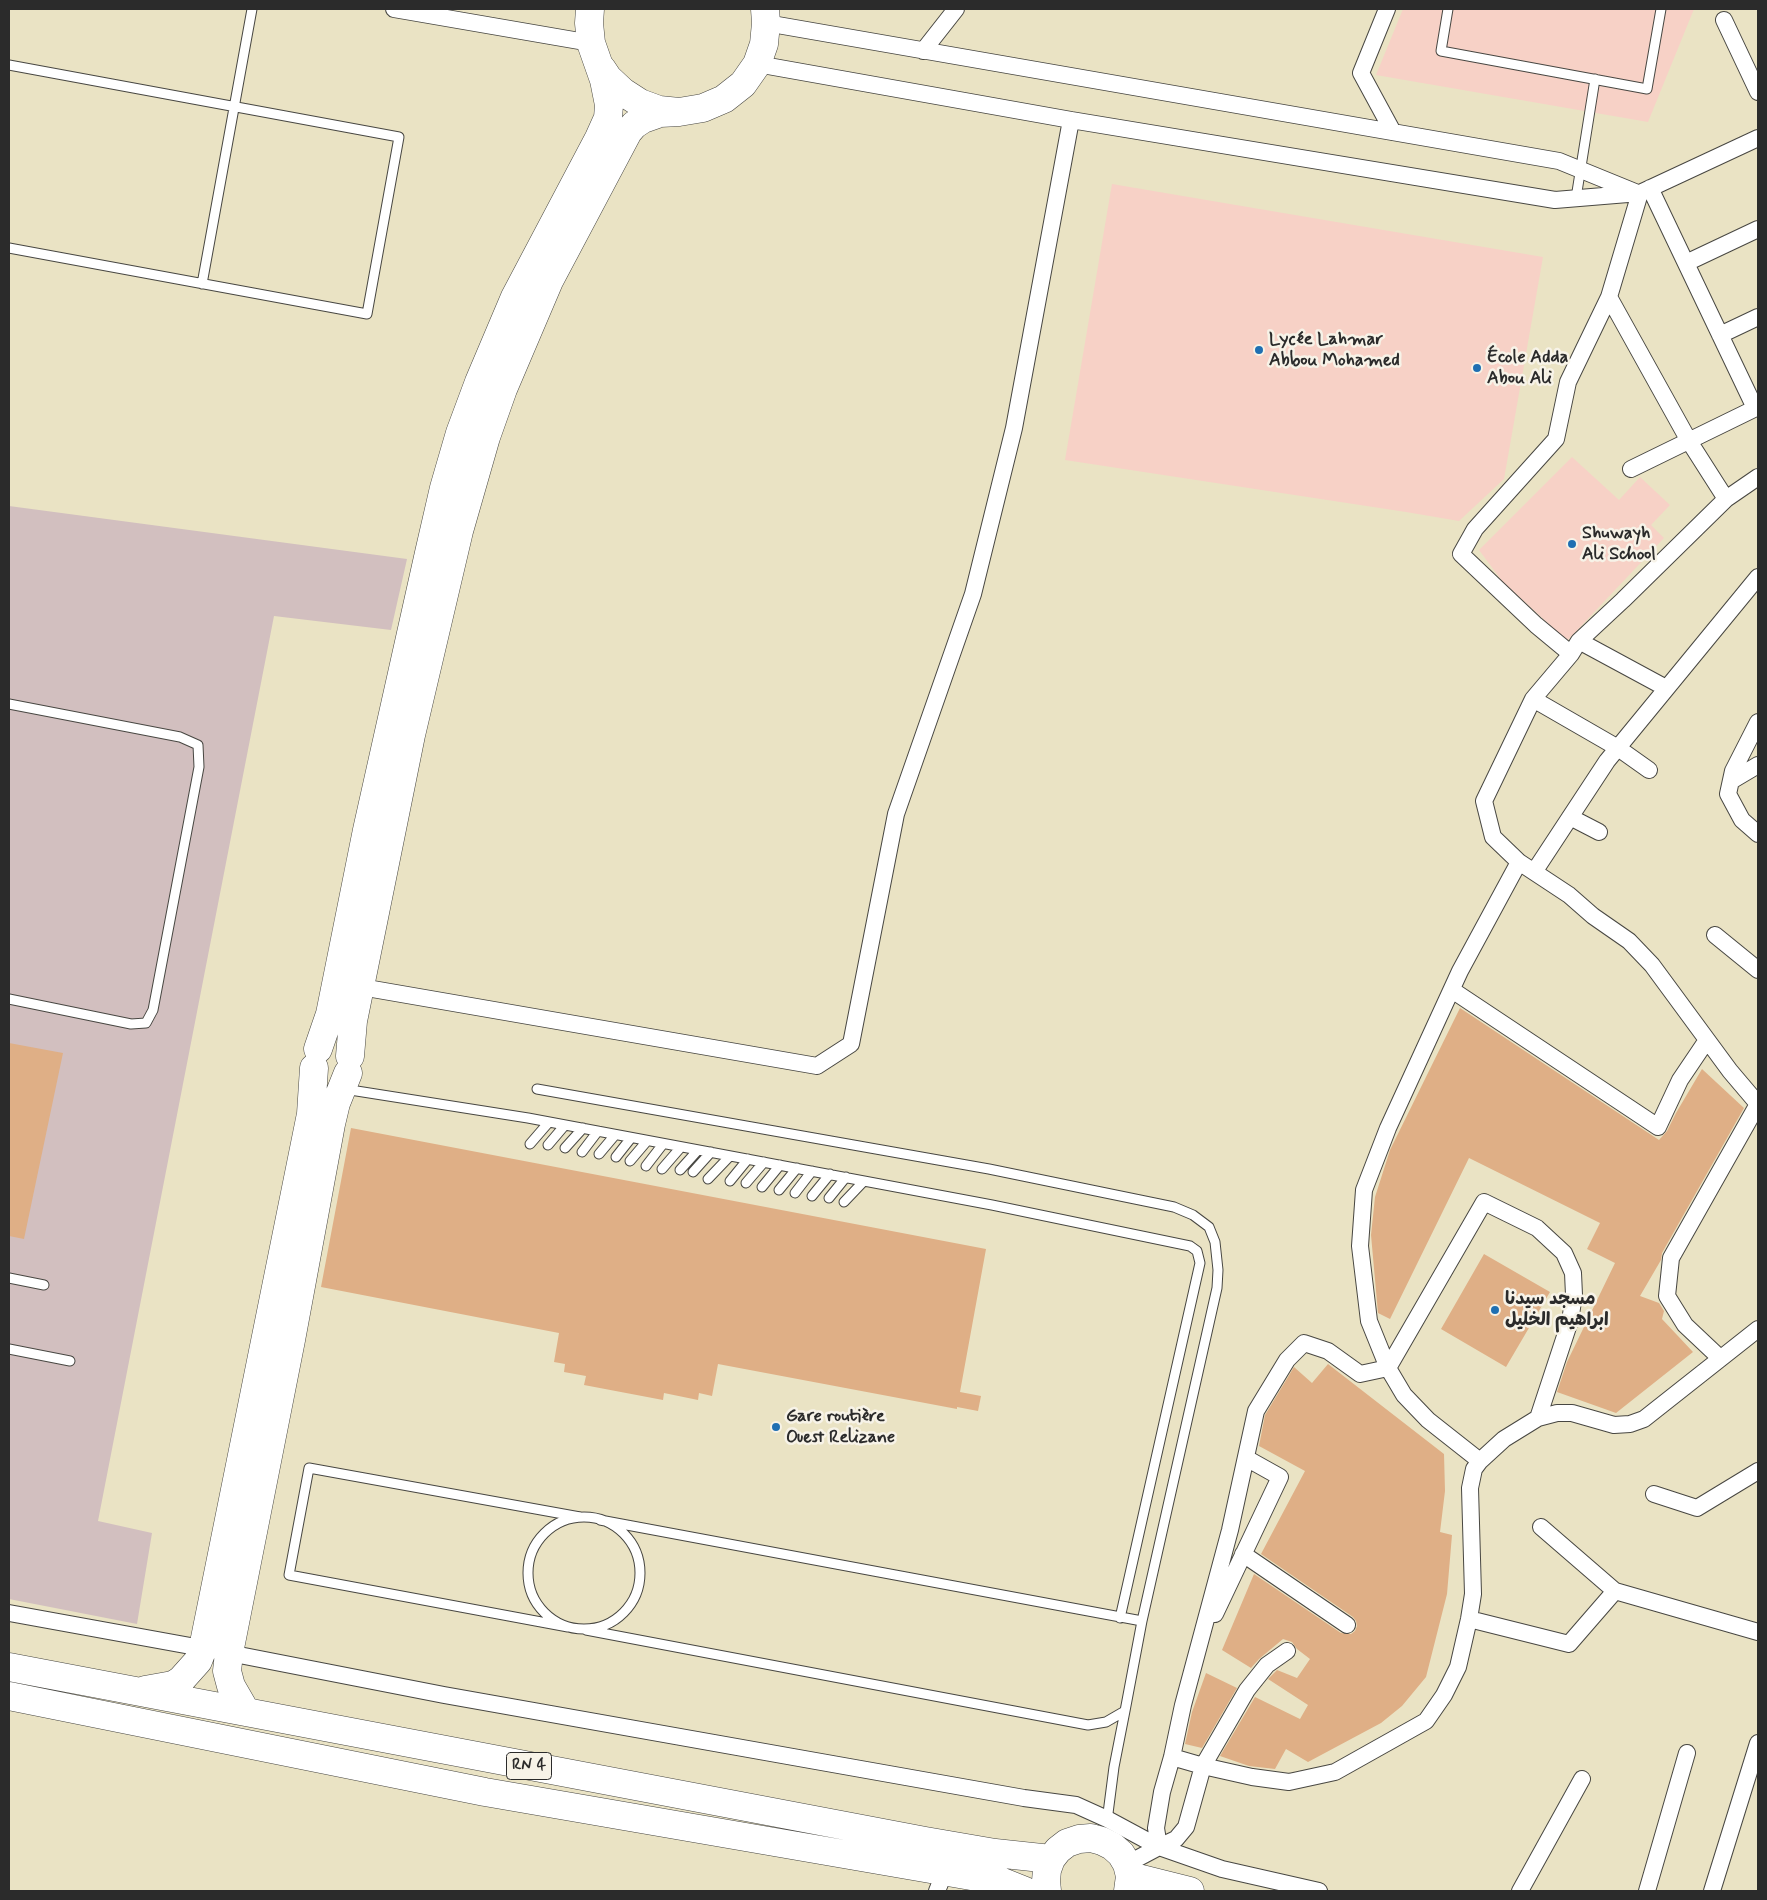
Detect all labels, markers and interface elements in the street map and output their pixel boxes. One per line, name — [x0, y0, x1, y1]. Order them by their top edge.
place label: Lycée Lahmar Abbou Mohamed — [1269, 329, 1400, 372]
marker: Lycée Lahmar Abbou Mohamed — [1253, 344, 1265, 356]
place label: École Adda Abou Ali — [1487, 347, 1568, 389]
marker: École Adda Abou Ali — [1471, 362, 1483, 374]
place label: Shuwayh Ali School — [1582, 523, 1656, 566]
marker: Shuwayh Ali School — [1566, 538, 1578, 550]
place label: مسجد سيدنا ابراهيم الخليل — [1505, 1289, 1608, 1332]
marker: مسجد سيدنا ابراهيم الخليل — [1489, 1304, 1501, 1316]
place label: Gare routière Ouest Relizane — [786, 1406, 895, 1448]
marker: Gare routière Ouest Relizane — [770, 1421, 782, 1433]
road number: RN 4 — [506, 1752, 552, 1780]

